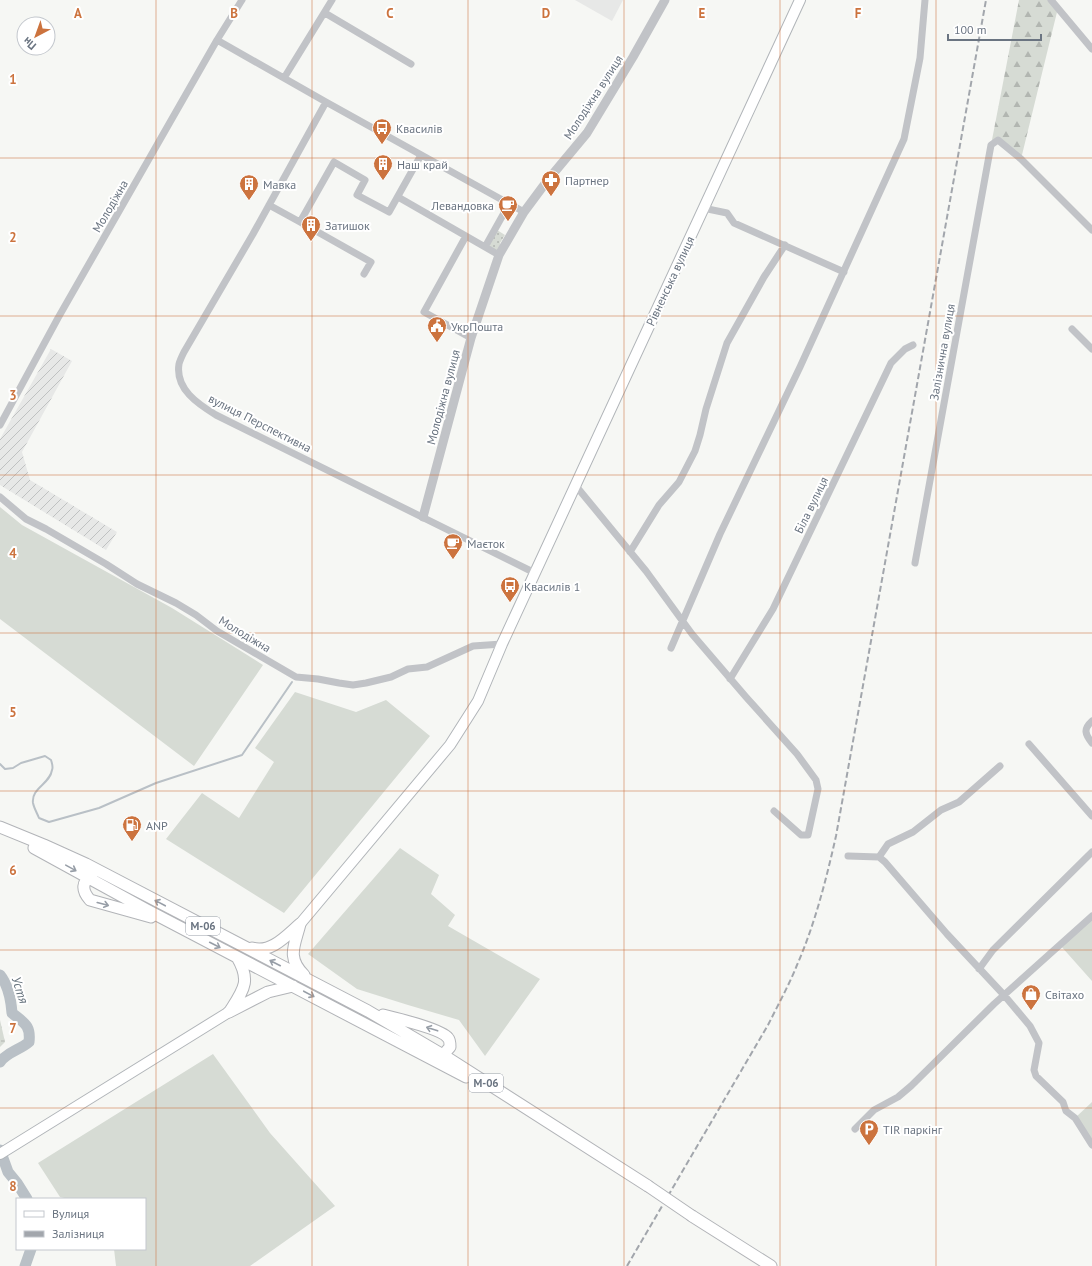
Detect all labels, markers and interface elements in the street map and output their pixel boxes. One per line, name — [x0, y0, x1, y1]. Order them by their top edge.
text: A — [74, 5, 82, 22]
text: B — [230, 5, 238, 22]
text: C — [386, 5, 394, 22]
text: D — [542, 5, 550, 22]
text: E — [699, 5, 706, 22]
text: F — [855, 5, 862, 22]
north arrow — [16, 16, 56, 56]
scale bar — [948, 16, 1041, 42]
text: 100 m — [954, 22, 987, 37]
text: Пн — [20, 34, 39, 53]
street label: Молодіжна вулиця — [560, 52, 626, 142]
text: 1 — [9, 71, 17, 88]
bus stop icon: Квасилів — [371, 117, 393, 145]
place label: Квасилів — [396, 121, 442, 136]
building icon: Наш край — [372, 153, 394, 181]
place label: Наш край — [397, 157, 448, 172]
pharmacy icon: Партнер — [540, 169, 562, 197]
building icon: Мавка — [238, 173, 260, 201]
place label: Партнер — [565, 173, 609, 188]
street label: Молодіжна — [89, 177, 131, 235]
place label: Мавка — [263, 177, 296, 192]
cafe icon: Левандовка — [497, 194, 519, 222]
place label: Левандовка — [430, 198, 494, 213]
building icon: Затишок — [300, 214, 322, 242]
place label: Затишок — [325, 218, 370, 233]
text: 2 — [9, 229, 17, 246]
street label: Рівненська вулиця — [643, 234, 697, 328]
street label: Залізнична вулиця — [926, 303, 958, 401]
public building icon: УкрПошта — [426, 315, 448, 343]
place label: УкрПошта — [451, 319, 503, 334]
street label: Молодіжна вулиця — [423, 348, 463, 446]
text: 3 — [9, 387, 17, 404]
street label: вулиця Перспективна — [206, 391, 314, 455]
street label: Біла вулиця — [791, 474, 831, 536]
cafe icon: Маєток — [442, 532, 464, 560]
place label: Маєток — [467, 536, 505, 551]
text: 4 — [9, 545, 17, 562]
bus stop icon: Квасилів 1 — [499, 575, 521, 603]
place label: Квасилів 1 — [524, 579, 580, 594]
street label: Молодіжна — [216, 613, 274, 655]
text: 5 — [9, 704, 17, 721]
fuel station icon: ANP — [121, 814, 143, 842]
place label: ANP — [146, 818, 168, 833]
text: 6 — [9, 862, 17, 879]
one-way arrow — [65, 864, 77, 872]
one-way arrow — [154, 899, 166, 906]
one-way arrow — [96, 901, 109, 908]
road number: М-06 — [186, 917, 220, 935]
one-way arrow — [208, 942, 220, 950]
one-way arrow — [269, 959, 281, 966]
water label: Устя — [8, 974, 32, 1006]
shop icon: Світахо — [1020, 983, 1042, 1011]
place label: Світахо — [1045, 987, 1084, 1002]
one-way arrow — [302, 991, 314, 998]
text: 7 — [9, 1020, 17, 1037]
one-way arrow — [426, 1025, 439, 1032]
road number: М-06 — [469, 1074, 503, 1092]
parking icon: TIR паркінг — [858, 1118, 880, 1146]
place label: TIR паркінг — [883, 1122, 943, 1137]
text: 8 — [9, 1178, 17, 1195]
legend — [16, 1198, 146, 1250]
text: Вулиця — [52, 1206, 89, 1221]
text: Залізниця — [52, 1226, 104, 1241]

